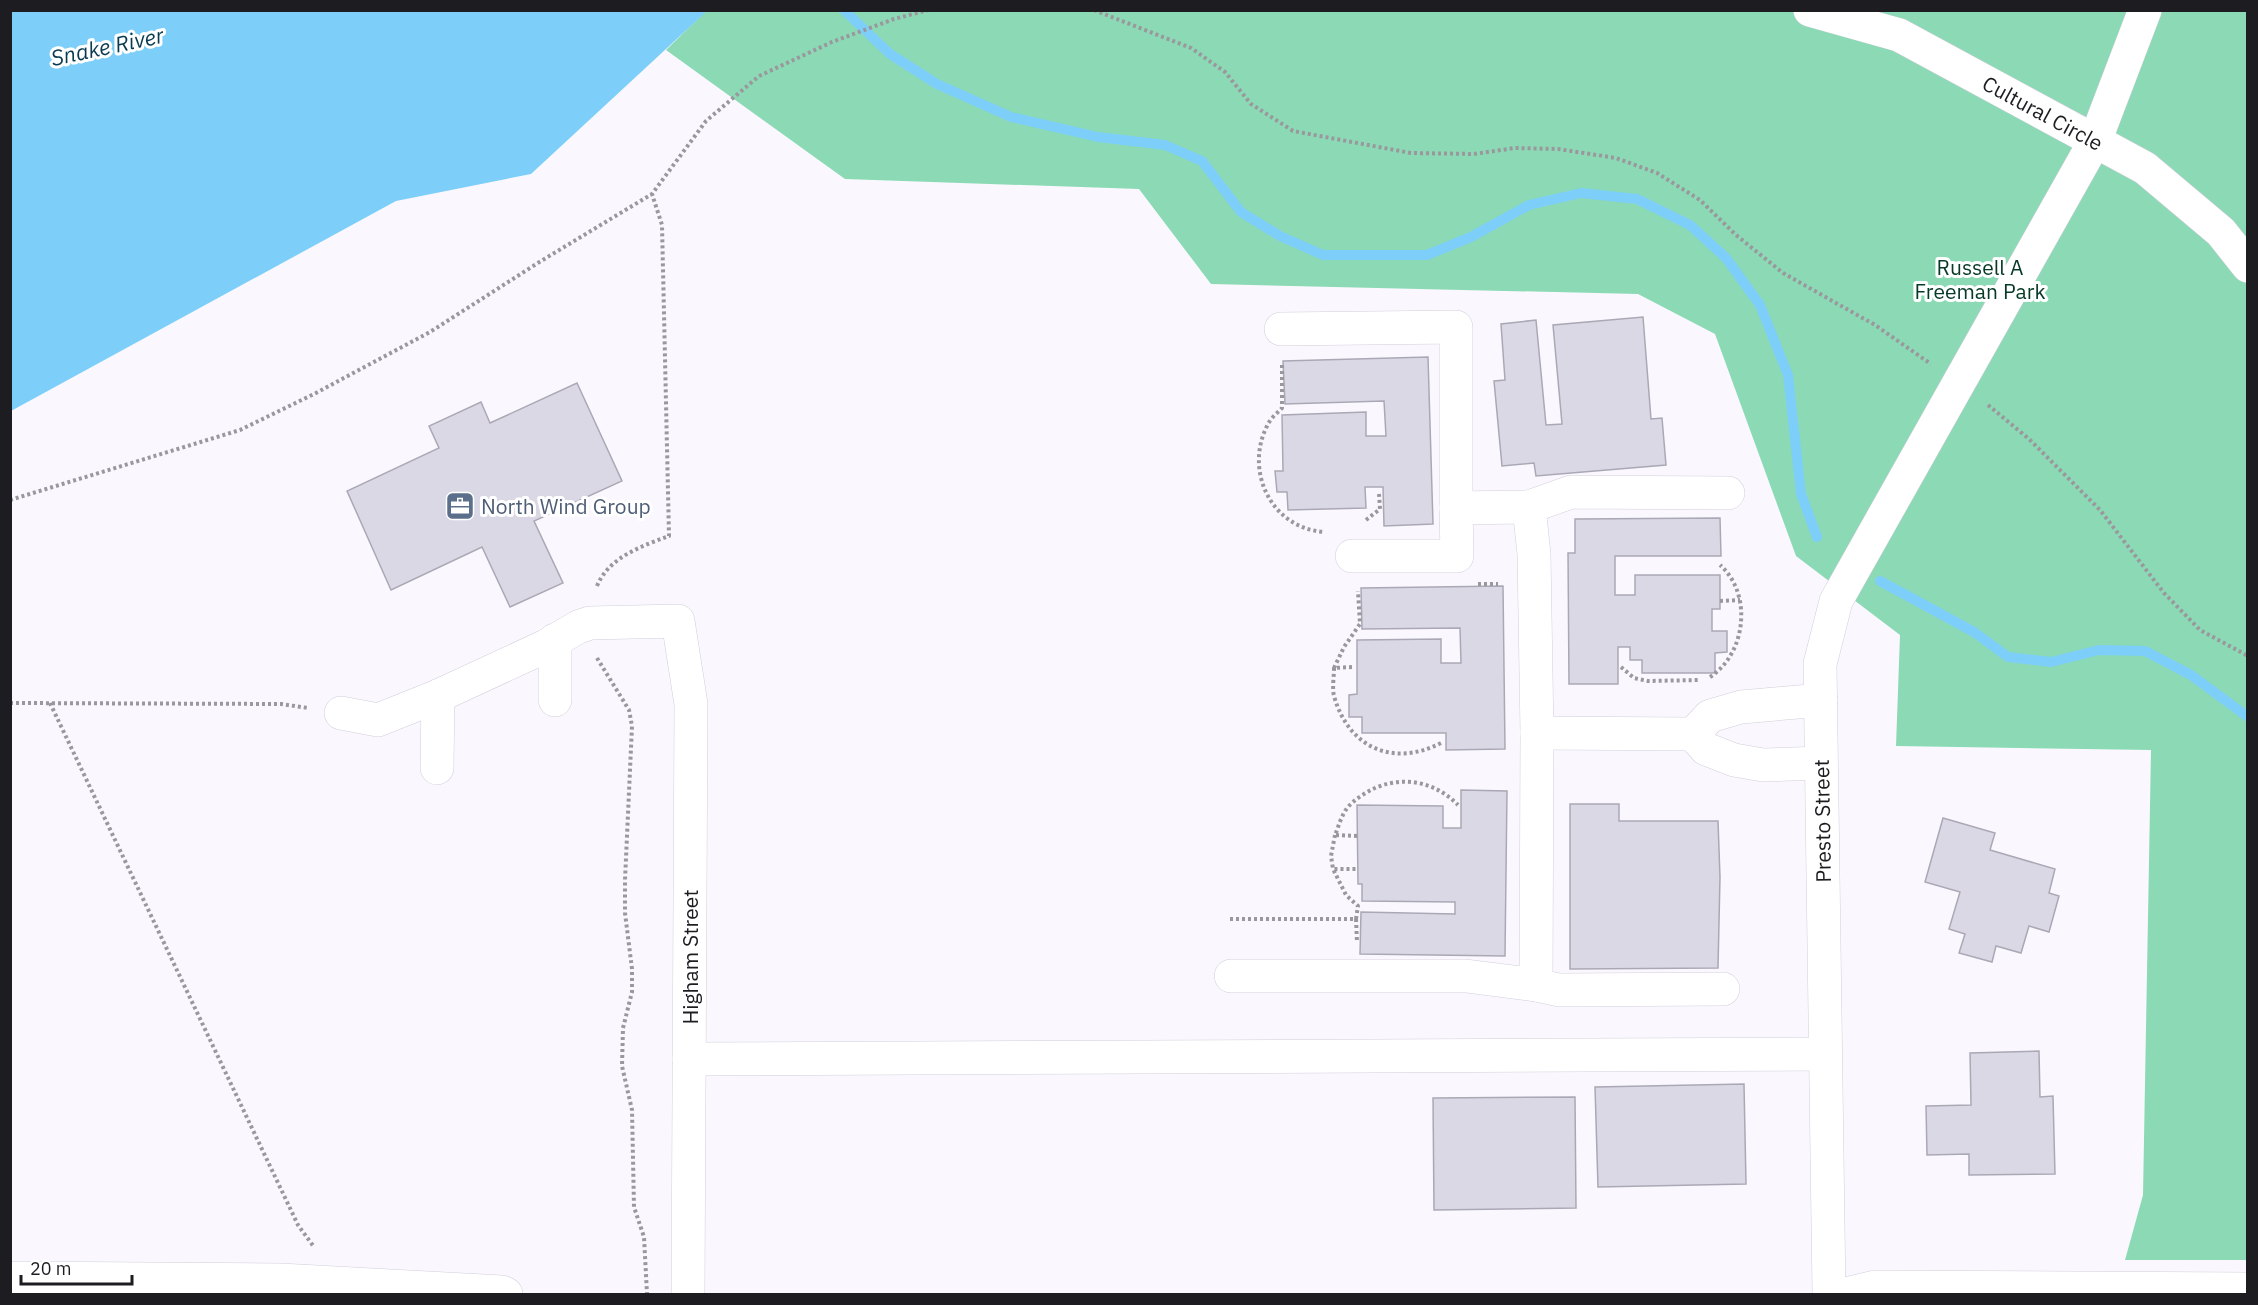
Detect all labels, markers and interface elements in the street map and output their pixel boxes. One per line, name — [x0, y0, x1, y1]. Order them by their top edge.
water label: Snake River — [48, 20, 167, 72]
street label: Cultural Circle — [1978, 69, 2108, 157]
park label: Russell A Freeman Park — [1915, 253, 2045, 305]
office icon: North Wind Group — [444, 490, 476, 522]
place label: North Wind Group — [481, 492, 651, 520]
street label: Presto Street — [1807, 759, 1837, 883]
street label: Higham Street — [676, 889, 704, 1025]
scale bar — [21, 1248, 132, 1286]
text: 20 m — [30, 1257, 72, 1280]

